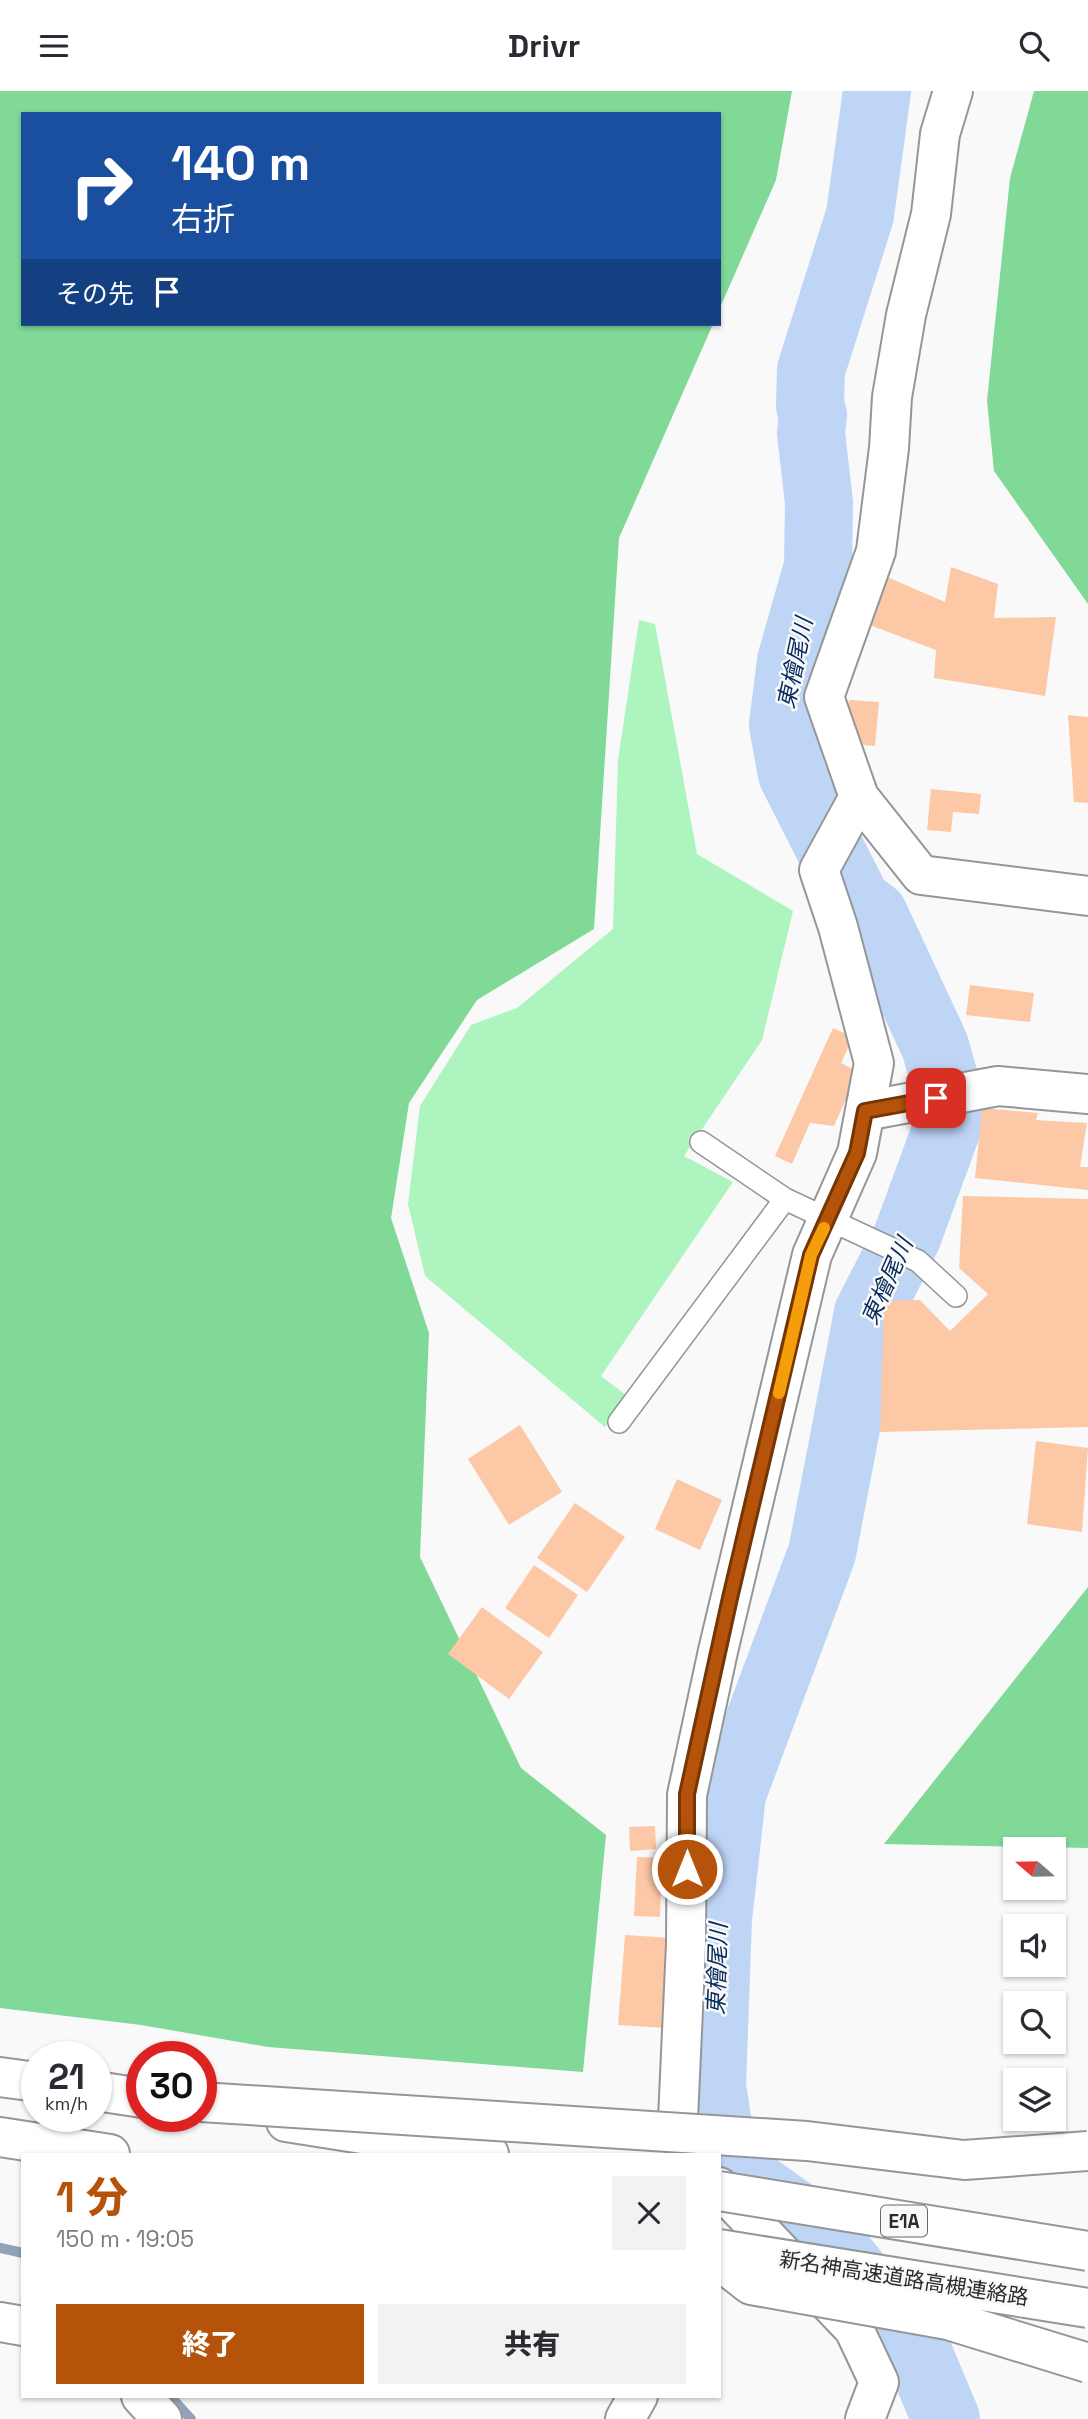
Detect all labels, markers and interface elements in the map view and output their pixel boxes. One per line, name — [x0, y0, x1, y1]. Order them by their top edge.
text: Drivr — [508, 26, 580, 66]
icon: menu — [35, 27, 73, 65]
icon: search — [1015, 27, 1053, 65]
text: 140 m — [171, 132, 310, 194]
icon: right — [56, 140, 147, 231]
text: 右折 — [171, 199, 235, 239]
icon: arrive — [148, 273, 186, 311]
text: その先 — [56, 277, 134, 311]
water label: 東檜尾川 — [771, 612, 820, 711]
pin — [906, 1068, 966, 1128]
icon: arrive — [917, 1079, 955, 1117]
water label: 東檜尾川 — [855, 1230, 921, 1329]
position arrow — [650, 1832, 724, 1906]
north arrow — [1003, 1837, 1066, 1901]
map controls — [1003, 1837, 1066, 2131]
button: sound — [1003, 1914, 1066, 1977]
water label: 東檜尾川 — [700, 1920, 734, 2015]
button: search — [1003, 1991, 1066, 2054]
speed limit sign: 30 — [126, 2041, 217, 2132]
text: 21 — [48, 2055, 85, 2099]
button: layers — [1003, 2068, 1066, 2131]
text: km/h — [45, 2092, 88, 2115]
text: 1 分 — [56, 2171, 128, 2224]
button: close — [612, 2176, 686, 2250]
road number: E1A — [881, 2205, 927, 2237]
text: 150 m · 19:05 — [56, 2224, 194, 2254]
street label: 新名神高速道路高槻連絡路 — [777, 2245, 1031, 2311]
button: 終了 — [56, 2304, 364, 2384]
button: 共有 — [378, 2304, 686, 2384]

